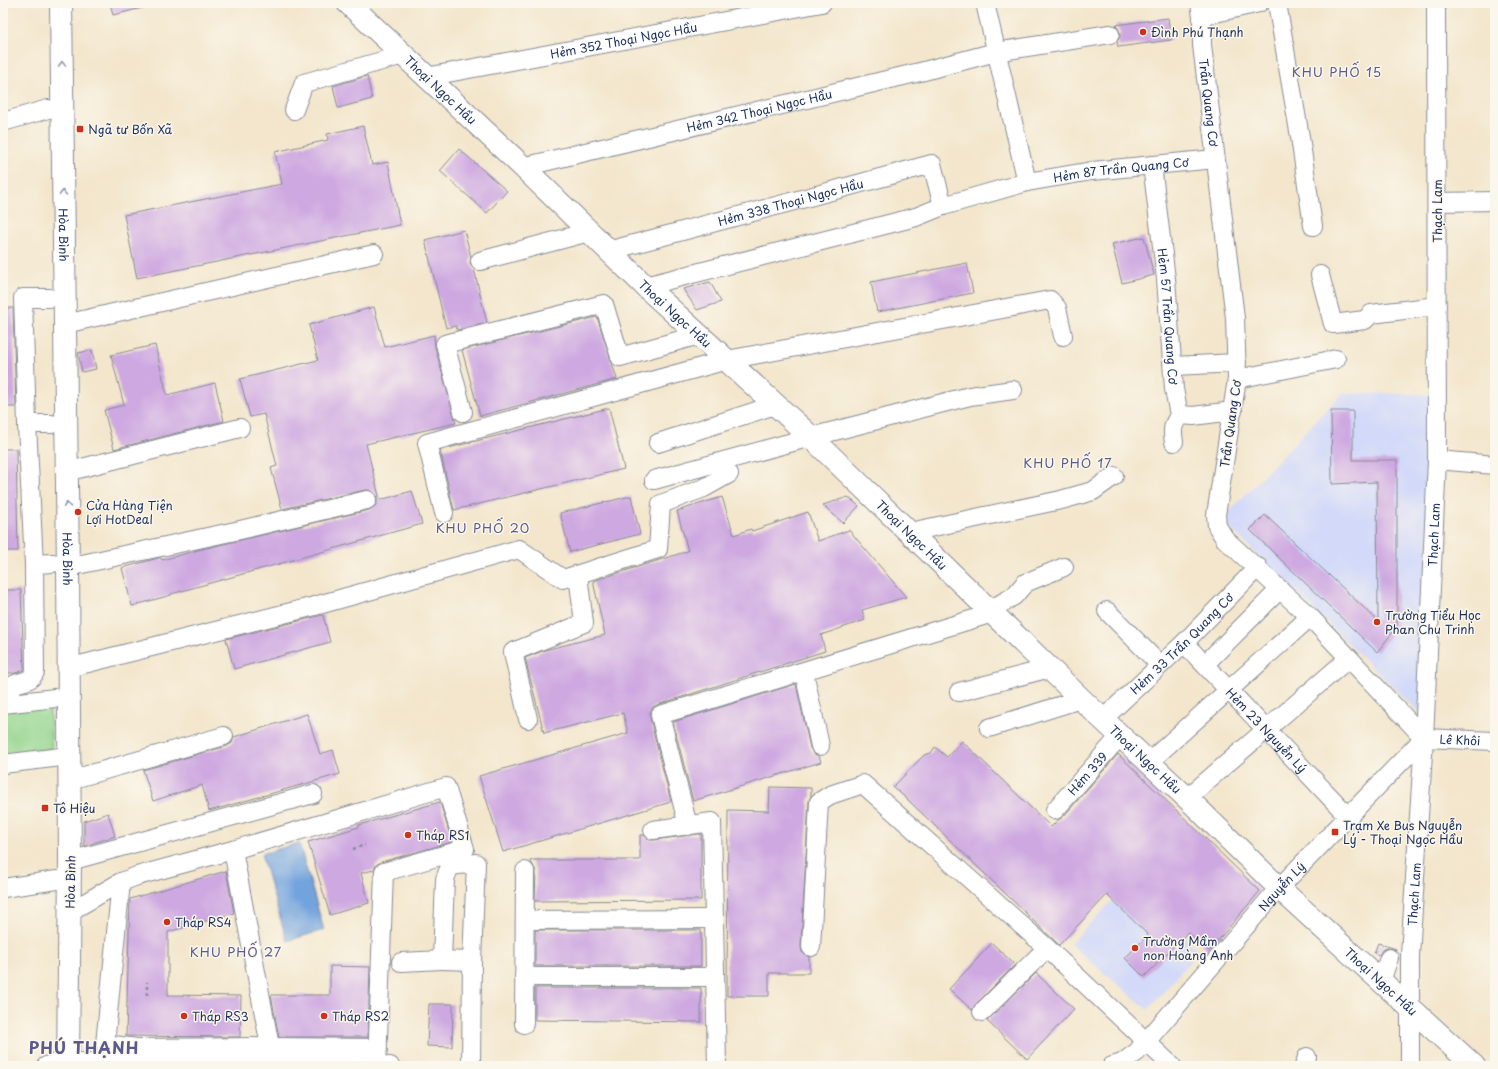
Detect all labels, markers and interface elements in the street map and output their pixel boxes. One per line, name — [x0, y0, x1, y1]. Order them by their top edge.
street label: Hẻm 352 Thoại Ngọc Hầu — [549, 18, 699, 63]
place label: Đình Phú Thạnh — [1151, 23, 1244, 41]
marker: Đình Phú Thạnh — [1138, 27, 1148, 37]
street label: Thoại Ngọc Hầu — [400, 51, 481, 128]
street label: Trần Quang Cơ — [1195, 58, 1223, 148]
one-way arrow — [58, 61, 66, 67]
district label: KHU PHỐ 15 — [1292, 61, 1382, 81]
street label: Hẻm 342 Thoại Ngọc Hầu — [685, 84, 834, 137]
place label: Ngã tư Bốn Xã — [88, 120, 173, 138]
marker: Ngã tư Bốn Xã — [75, 124, 85, 134]
street label: Hẻm 87 Trần Quang Cơ — [1052, 153, 1191, 186]
street label: Hẻm 338 Thoại Ngọc Hầu — [716, 174, 865, 230]
street label: Thạch Lam — [1428, 179, 1446, 243]
one-way arrow — [59, 190, 67, 196]
street label: Hòa Bình — [55, 208, 73, 262]
street label: Hẻm 57 Trần Quang Cơ — [1153, 247, 1183, 386]
street label: Thoại Ngọc Hầu — [634, 275, 716, 351]
street label: Trần Quang Cơ — [1215, 378, 1245, 469]
district label: KHU PHỐ 17 — [1023, 452, 1113, 472]
place label: Cửa Hàng Tiện Lợi HotDeal — [86, 496, 173, 528]
street label: Thoại Ngọc Hầu — [872, 496, 951, 574]
one-way arrow — [63, 502, 71, 508]
street label: Thạch Lam — [1423, 502, 1444, 567]
marker: Cửa Hàng Tiện Lợi HotDeal — [73, 507, 83, 517]
district label: KHU PHỐ 20 — [436, 517, 530, 537]
street label: Hòa Bình — [59, 532, 77, 586]
street label: Hẻm 33 Trần Quang Cơ — [1126, 588, 1238, 698]
place label: Trường Tiểu Học Phan Chu Trinh — [1385, 606, 1481, 638]
marker: Trường Tiểu Học Phan Chu Trinh — [1372, 617, 1382, 627]
street label: Hẻm 23 Nguyễn Lý — [1222, 684, 1311, 777]
street label: Thoại Ngọc Hầu — [1105, 721, 1186, 798]
street label: Lê Khôi — [1439, 730, 1481, 749]
street label: Hẻm 339 — [1063, 748, 1111, 799]
place label: Tô Hiệu — [53, 799, 96, 817]
marker: Tô Hiệu — [40, 803, 50, 813]
place label: Trạm Xe Bus Nguyễn Lý - Thoại Ngọc Hầu — [1343, 816, 1463, 848]
place label: Tháp RS1 — [416, 826, 469, 844]
marker: Trạm Xe Bus Nguyễn Lý - Thoại Ngọc Hầu — [1330, 827, 1340, 837]
marker: Tháp RS1 — [403, 830, 413, 840]
street label: Hòa Bình — [61, 855, 79, 909]
street label: Nguyễn Lý — [1254, 857, 1309, 915]
street label: Thạch Lam — [1403, 862, 1425, 927]
place label: Tháp RS4 — [175, 913, 232, 931]
marker: Tháp RS4 — [162, 917, 172, 927]
place label: Trường Mầm non Hoàng Anh — [1143, 932, 1233, 964]
district label: KHU PHỐ 27 — [190, 941, 282, 961]
marker: Trường Mầm non Hoàng Anh — [1130, 943, 1140, 953]
street label: Thoại Ngọc Hầu — [1341, 943, 1422, 1019]
place label: Tháp RS3 — [192, 1007, 249, 1025]
place label: Tháp RS2 — [332, 1007, 389, 1025]
marker: Tháp RS3 — [179, 1011, 189, 1021]
marker: Tháp RS2 — [319, 1011, 329, 1021]
district label: PHÚ THẠNH — [29, 1035, 139, 1059]

